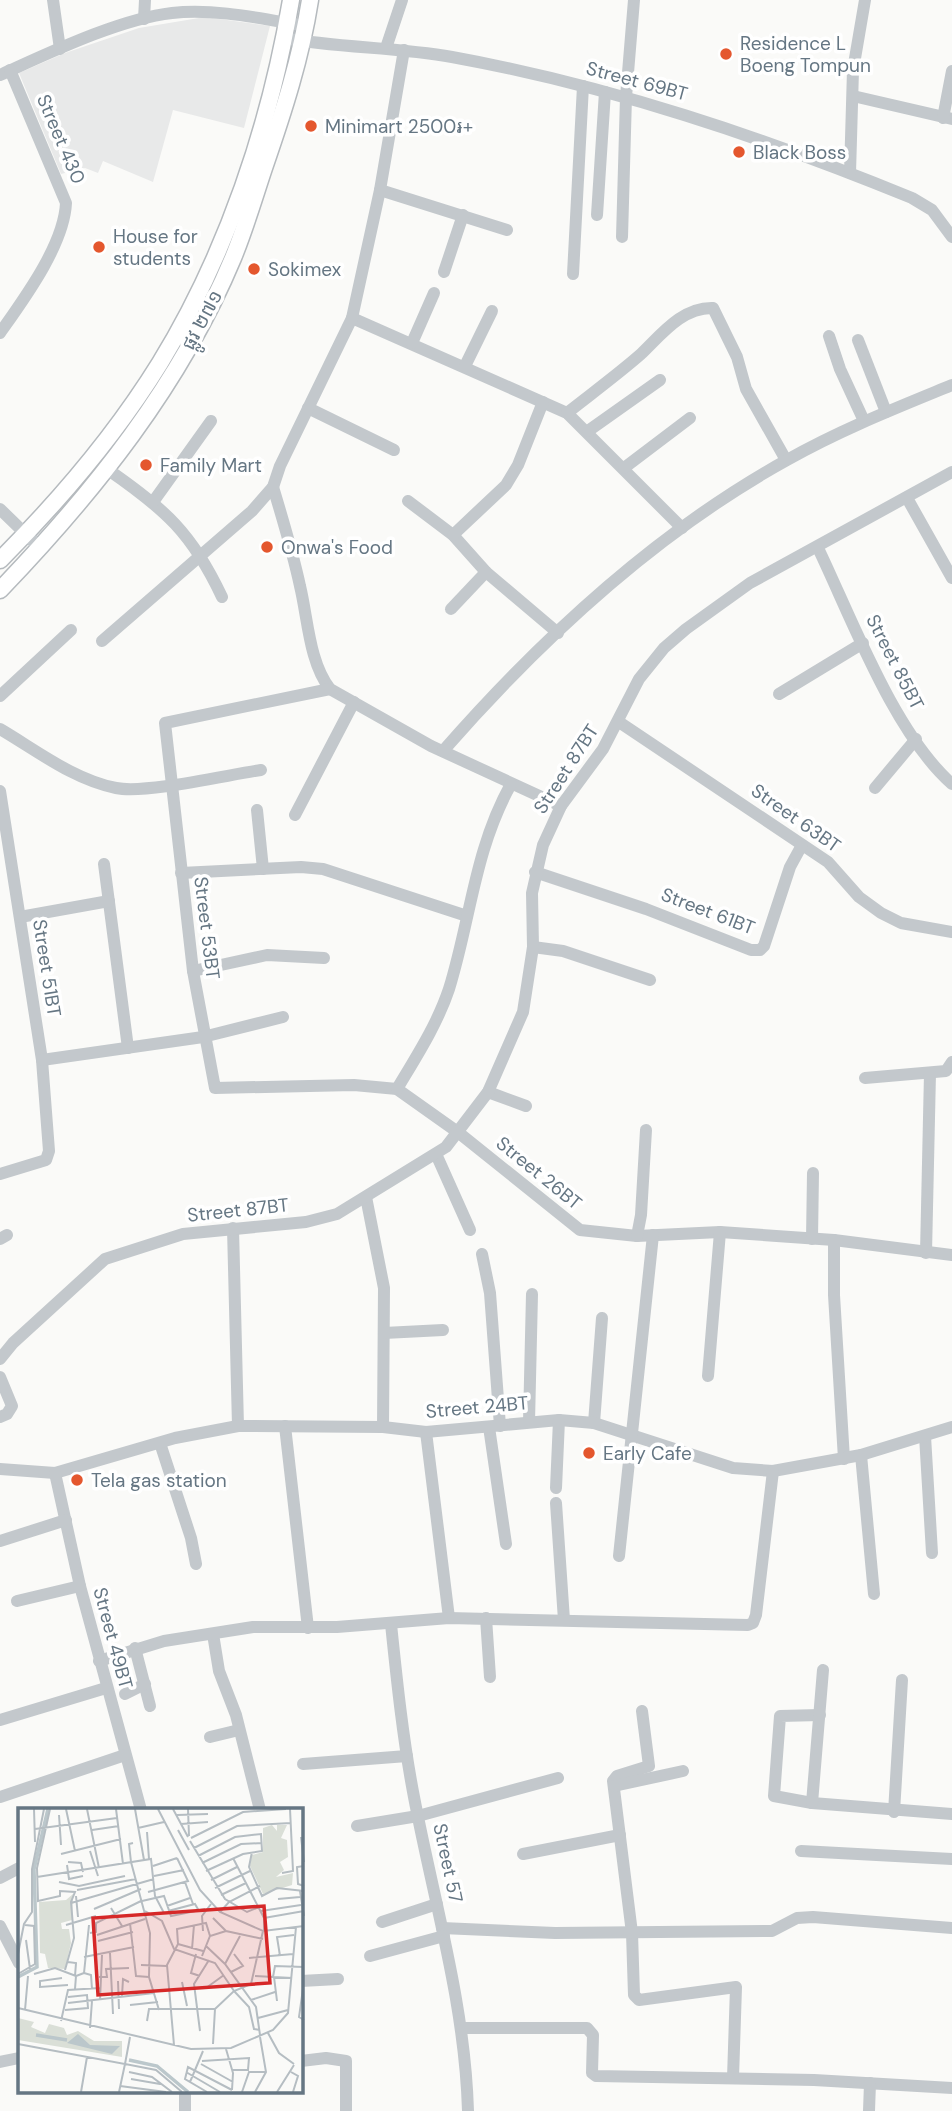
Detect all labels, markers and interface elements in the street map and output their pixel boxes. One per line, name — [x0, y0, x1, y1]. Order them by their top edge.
place label: Residence L Boeng Tompun — [740, 31, 871, 78]
marker: Residence L Boeng Tompun — [718, 46, 734, 62]
street label: Street 69BT — [583, 55, 691, 107]
street label: Street 430 — [31, 91, 91, 187]
place label: Minimart 2500៛+ — [325, 114, 473, 139]
marker: Minimart 2500៛+ — [303, 118, 319, 134]
place label: Black Boss — [753, 140, 846, 165]
marker: Black Boss — [731, 144, 747, 160]
place label: House for students — [113, 224, 198, 271]
marker: House for students — [91, 239, 107, 255]
place label: Sokimex — [268, 257, 342, 282]
marker: Sokimex — [246, 261, 262, 277]
street label: ផ្លូវ ២៧១ — [176, 286, 232, 357]
place label: Family Mart — [160, 453, 262, 478]
marker: Family Mart — [138, 457, 154, 473]
place label: Onwa's Food — [281, 535, 393, 560]
marker: Onwa's Food — [259, 539, 275, 555]
street label: Street 85BT — [860, 610, 930, 714]
street label: Street 87BT — [528, 719, 604, 819]
street label: Street 63BT — [746, 778, 846, 858]
street label: Street 53BT — [188, 875, 226, 981]
street label: Street 61BT — [658, 882, 759, 940]
street label: Street 51BT — [27, 918, 67, 1019]
street label: Street 26BT — [491, 1131, 587, 1216]
street label: Street 87BT — [186, 1192, 290, 1228]
street label: Street 24BT — [425, 1390, 530, 1424]
place label: Early Cafe — [603, 1441, 692, 1466]
marker: Early Cafe — [581, 1445, 597, 1461]
place label: Tela gas station — [91, 1468, 227, 1493]
marker: Tela gas station — [69, 1472, 85, 1488]
street label: Street 49BT — [87, 1584, 139, 1692]
inset map — [18, 1808, 303, 2094]
street label: Street 57 — [427, 1821, 469, 1905]

